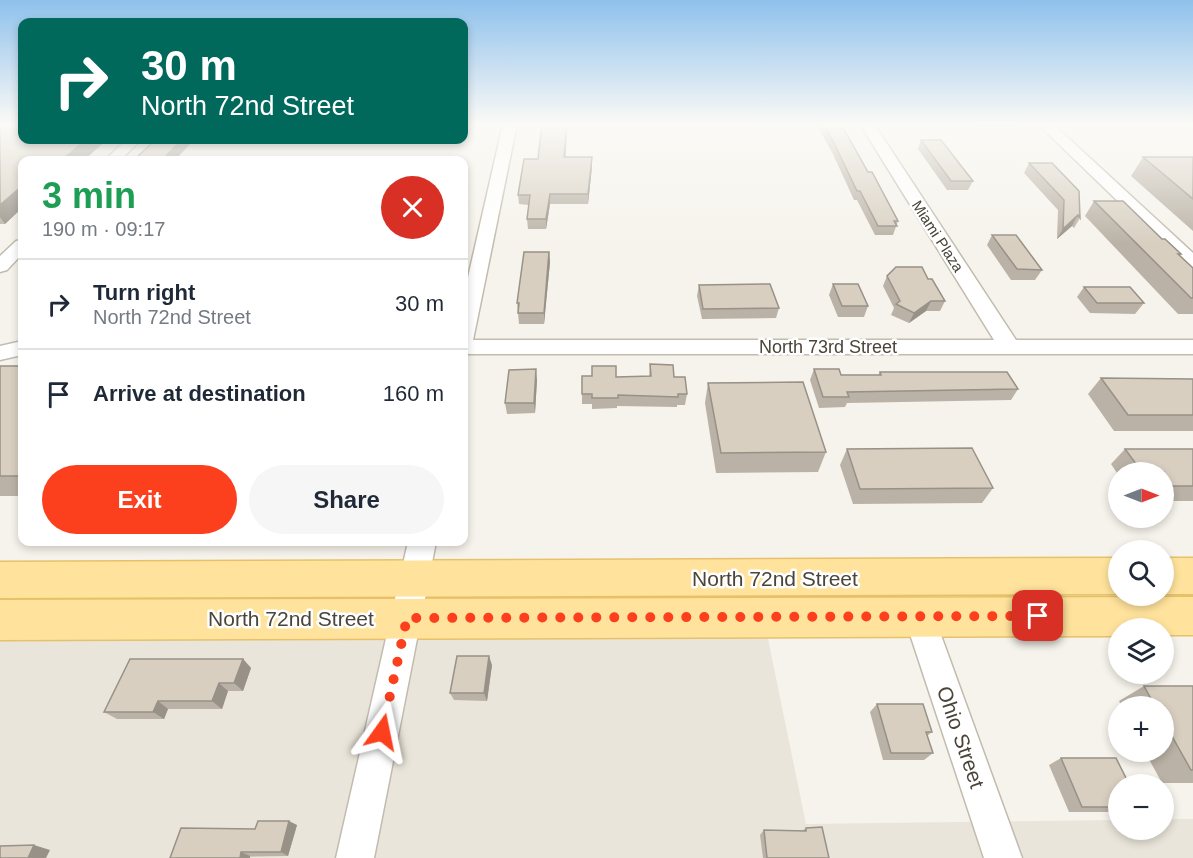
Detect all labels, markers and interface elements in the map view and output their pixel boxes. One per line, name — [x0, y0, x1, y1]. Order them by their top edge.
icon: right — [42, 42, 120, 120]
text: 30 m — [141, 42, 237, 89]
text: North 72nd Street — [141, 91, 354, 121]
text: 3 min — [42, 175, 136, 216]
button: close — [381, 176, 444, 239]
street label: Miami Plaza — [909, 197, 968, 275]
text: 190 m · 09:17 — [42, 218, 165, 240]
text: Turn right — [93, 280, 195, 305]
icon: right — [42, 288, 75, 321]
text: 30 m — [395, 291, 444, 316]
text: North 72nd Street — [93, 306, 251, 328]
street label: North 73rd Street — [759, 337, 897, 357]
icon: arrive — [42, 378, 75, 411]
text: Arrive at destination — [93, 381, 306, 406]
text: 160 m — [383, 381, 444, 406]
north arrow — [1108, 462, 1174, 528]
map controls — [1108, 462, 1174, 840]
button: Exit — [42, 465, 237, 534]
button: Share — [249, 465, 444, 534]
button: search — [1108, 540, 1174, 606]
street label: North 72nd Street — [692, 567, 858, 590]
pin — [1012, 590, 1063, 641]
icon: arrive — [1021, 599, 1054, 632]
street label: North 72nd Street — [208, 607, 374, 630]
button: layers — [1108, 618, 1174, 684]
street label: Ohio Street — [933, 683, 989, 791]
button: + — [1108, 696, 1174, 762]
position arrow — [350, 700, 414, 764]
button: − — [1108, 774, 1174, 840]

